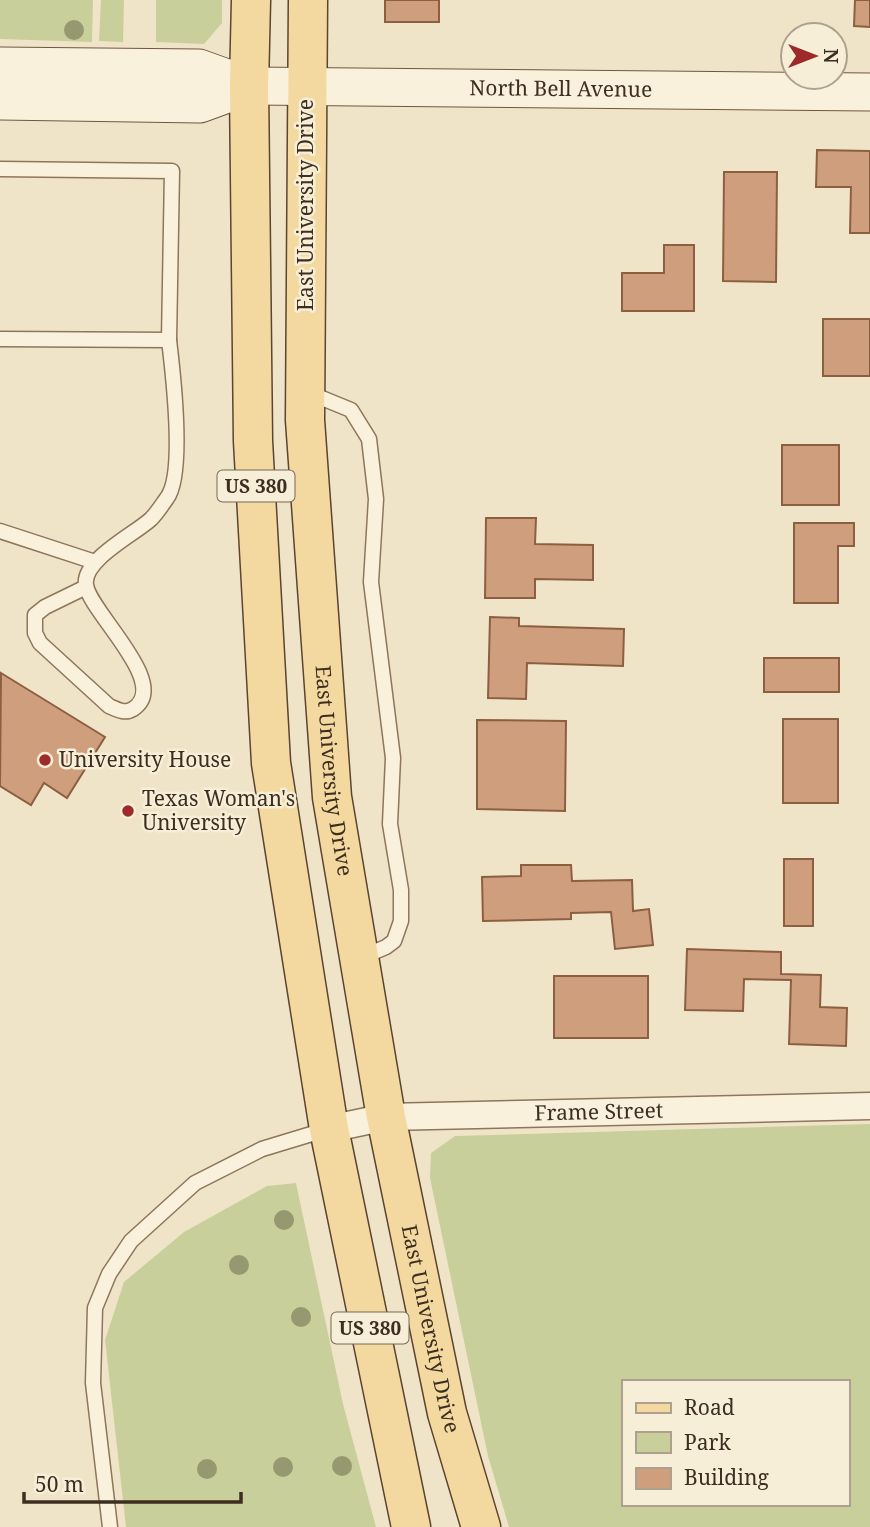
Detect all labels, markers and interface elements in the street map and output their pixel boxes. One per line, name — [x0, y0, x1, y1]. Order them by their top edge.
north arrow — [779, 21, 849, 91]
text: N — [818, 49, 844, 64]
street label: North Bell Avenue — [469, 73, 652, 103]
street label: East University Drive — [291, 99, 319, 311]
road number: US 380 — [218, 471, 294, 502]
street label: East University Drive — [310, 664, 360, 878]
place label: University House — [59, 745, 231, 773]
marker: University House — [37, 752, 53, 768]
place label: Texas Woman's University — [142, 784, 295, 836]
marker: Texas Woman's University — [120, 803, 136, 819]
street label: Frame Street — [534, 1096, 663, 1127]
street label: East University Drive — [396, 1222, 467, 1436]
road number: US 380 — [332, 1312, 408, 1344]
legend — [622, 1380, 849, 1506]
text: Road — [684, 1393, 735, 1421]
text: Park — [684, 1428, 731, 1456]
scale bar — [24, 1460, 242, 1504]
text: Building — [684, 1463, 769, 1491]
text: 50 m — [35, 1470, 84, 1498]

